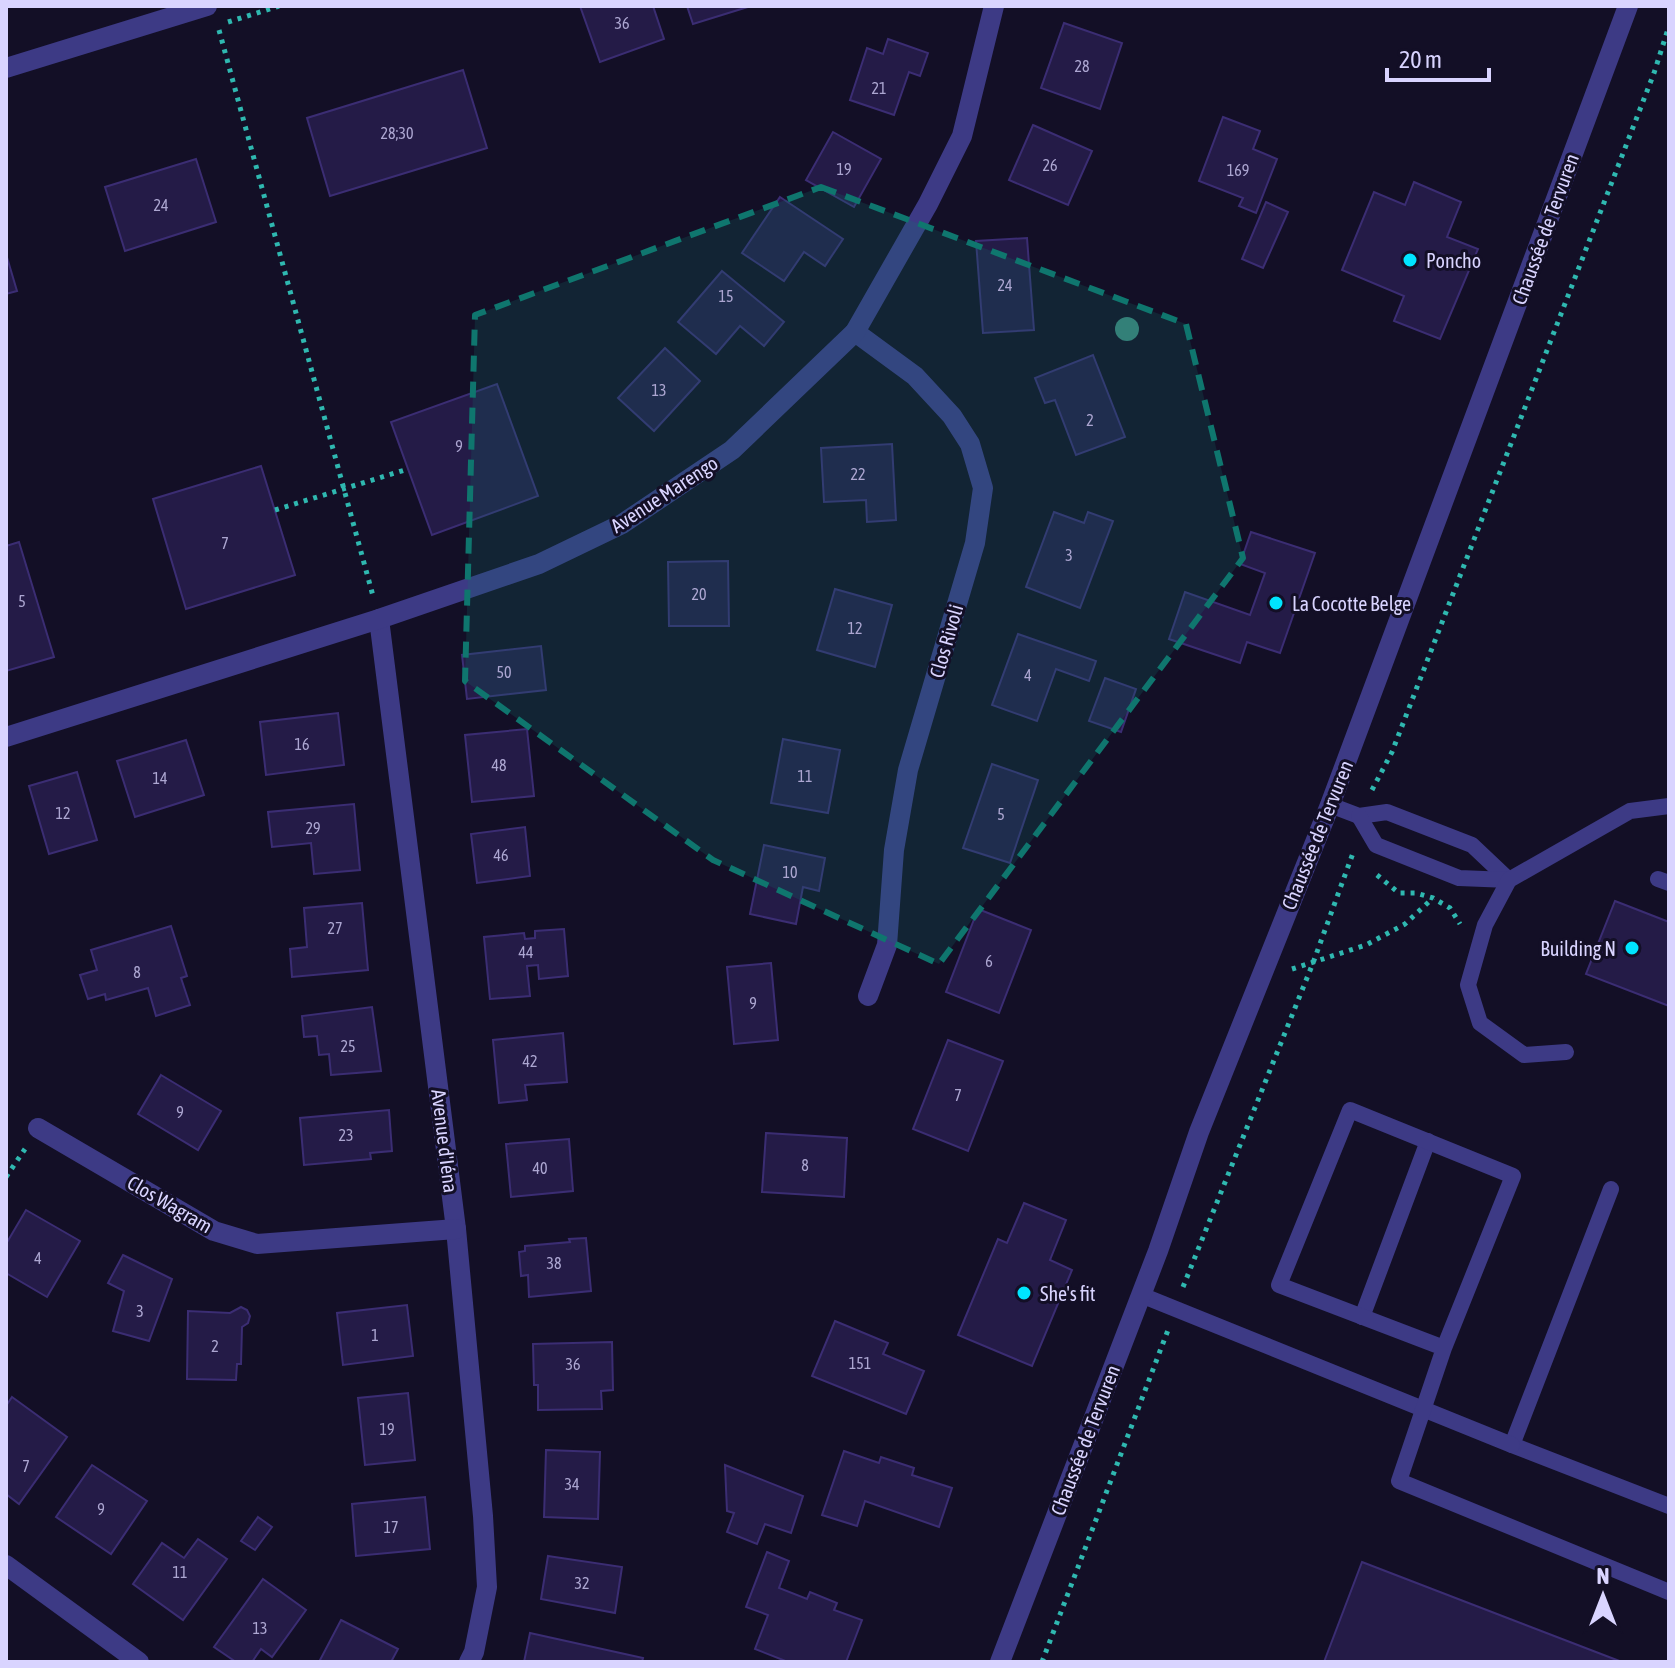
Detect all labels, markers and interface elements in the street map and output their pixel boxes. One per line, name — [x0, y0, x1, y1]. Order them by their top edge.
house number: 36 — [614, 14, 630, 32]
scale bar — [1387, 32, 1489, 82]
text: 20 m — [1399, 46, 1442, 73]
house number: 28 — [1074, 57, 1090, 75]
house number: 21 — [871, 79, 887, 97]
house number: 28;30 — [381, 124, 413, 142]
street label: Chaussée de Tervuren — [1507, 150, 1583, 308]
house number: 26 — [1042, 156, 1058, 174]
house number: 19 — [836, 160, 852, 178]
house number: 169 — [1227, 161, 1249, 179]
house number: 24 — [153, 196, 169, 214]
place label: Poncho — [1426, 249, 1481, 272]
marker: Poncho — [1401, 251, 1419, 269]
house number: 24 — [997, 276, 1013, 294]
house number: 15 — [718, 287, 734, 305]
house number: 13 — [651, 381, 667, 399]
house number: 2 — [1086, 411, 1094, 429]
house number: 9 — [455, 437, 463, 455]
street label: Avenue Marengo — [606, 451, 722, 537]
house number: 22 — [850, 465, 866, 483]
house number: 7 — [221, 534, 229, 552]
house number: 3 — [1065, 546, 1073, 564]
house number: 20 — [691, 585, 707, 603]
house number: 5 — [18, 592, 26, 610]
place label: La Cocotte Belge — [1292, 592, 1411, 615]
marker: La Cocotte Belge — [1267, 594, 1285, 612]
street label: Clos Rivoli — [925, 602, 967, 680]
house number: 12 — [847, 619, 863, 637]
house number: 50 — [496, 663, 512, 681]
house number: 4 — [1024, 666, 1032, 684]
house number: 16 — [294, 735, 310, 753]
house number: 48 — [491, 756, 507, 774]
street label: Chaussée de Tervuren — [1277, 757, 1357, 913]
house number: 11 — [797, 767, 813, 785]
house number: 14 — [152, 769, 168, 787]
house number: 12 — [55, 804, 71, 822]
house number: 5 — [997, 805, 1005, 823]
house number: 29 — [305, 819, 321, 837]
house number: 46 — [493, 846, 509, 864]
house number: 10 — [782, 863, 798, 881]
house number: 27 — [327, 919, 343, 937]
place label: Building N — [1540, 937, 1616, 960]
marker: Building N — [1623, 939, 1641, 957]
house number: 44 — [518, 943, 534, 961]
house number: 6 — [985, 952, 993, 970]
house number: 8 — [133, 963, 141, 981]
house number: 9 — [749, 994, 757, 1012]
house number: 25 — [340, 1037, 356, 1055]
house number: 42 — [522, 1052, 538, 1070]
house number: 7 — [954, 1086, 962, 1104]
street label: Avenue d'Iéna — [427, 1088, 463, 1194]
house number: 9 — [176, 1103, 184, 1121]
house number: 23 — [338, 1126, 354, 1144]
house number: 8 — [801, 1156, 809, 1174]
house number: 40 — [532, 1159, 548, 1177]
street label: Clos Wagram — [123, 1170, 217, 1238]
house number: 4 — [34, 1249, 42, 1267]
house number: 38 — [546, 1254, 562, 1272]
place label: She's fit — [1040, 1282, 1096, 1305]
marker: She's fit — [1015, 1284, 1033, 1302]
house number: 3 — [136, 1302, 144, 1320]
house number: 1 — [371, 1326, 379, 1344]
house number: 2 — [211, 1337, 219, 1355]
house number: 151 — [849, 1354, 871, 1372]
house number: 36 — [565, 1355, 581, 1373]
street label: Chaussée de Tervuren — [1046, 1362, 1124, 1518]
house number: 19 — [379, 1420, 395, 1438]
house number: 7 — [22, 1457, 30, 1475]
house number: 34 — [564, 1475, 580, 1493]
house number: 9 — [97, 1500, 105, 1518]
house number: 17 — [383, 1518, 399, 1536]
north arrow — [1563, 1556, 1643, 1636]
house number: 11 — [172, 1563, 188, 1581]
text: N — [1597, 1563, 1609, 1589]
house number: 32 — [574, 1574, 590, 1592]
house number: 13 — [252, 1619, 268, 1637]

